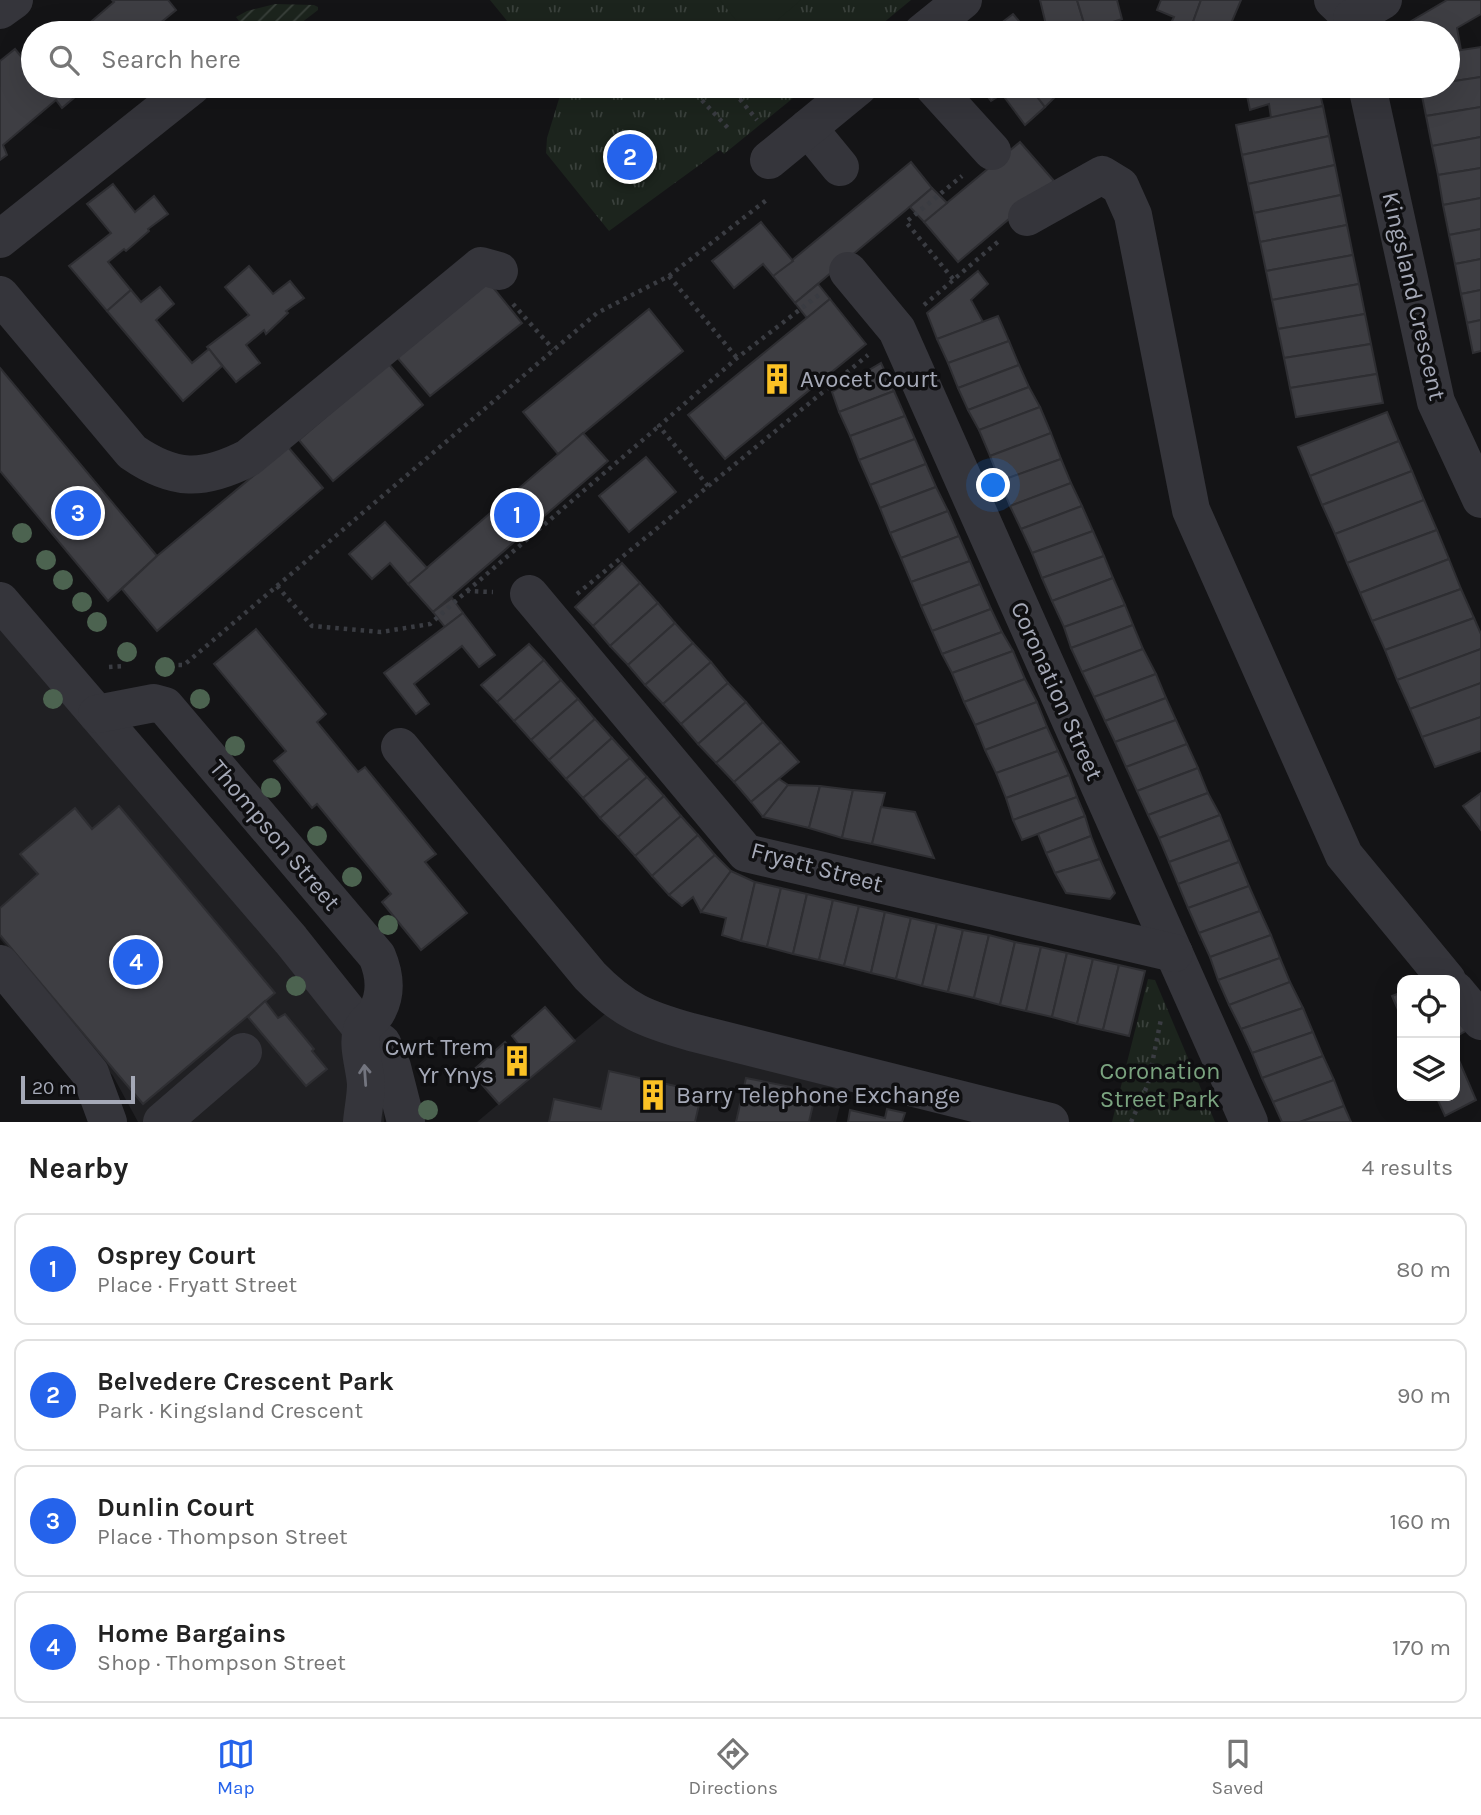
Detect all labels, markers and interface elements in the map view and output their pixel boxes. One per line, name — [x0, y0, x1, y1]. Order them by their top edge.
search box — [21, 21, 1460, 98]
icon: search — [45, 41, 83, 79]
text: Search here — [101, 44, 241, 75]
pin: 2 — [607, 131, 653, 183]
street label: Kingsland Crescent — [1376, 189, 1452, 403]
building icon: Avocet Court — [760, 362, 794, 396]
place label: Avocet Court — [800, 365, 938, 393]
your location — [976, 468, 1010, 502]
pin: 3 — [55, 487, 101, 539]
pin: 1 — [494, 489, 540, 541]
street label: Coronation Street — [1005, 597, 1109, 785]
street label: Thompson Street — [204, 754, 346, 916]
street label: Fryatt Street — [748, 836, 886, 898]
pin: 4 — [113, 936, 159, 988]
map controls — [1397, 975, 1460, 1101]
button: locate — [1397, 975, 1460, 1038]
place label: Cwrt Trem Yr Ynys — [385, 1033, 494, 1089]
button: layers — [1397, 1038, 1460, 1101]
building icon: Cwrt Trem Yr Ynys — [500, 1044, 534, 1078]
park label: Coronation Street Park — [1099, 1057, 1221, 1113]
one-way arrow — [358, 1064, 371, 1087]
scale bar — [21, 1073, 135, 1105]
text: 20 m — [32, 1077, 77, 1099]
building icon: Barry Telephone Exchange — [636, 1078, 670, 1112]
place label: Barry Telephone Exchange — [676, 1081, 960, 1109]
text: Nearby — [28, 1150, 128, 1186]
text: 4 results — [1361, 1154, 1453, 1181]
text: Osprey Court — [97, 1240, 256, 1271]
text: 1 — [49, 1256, 57, 1283]
text: 80 m — [1396, 1256, 1451, 1283]
text: Place · Fryatt Street — [97, 1271, 297, 1298]
text: Belvedere Crescent Park — [97, 1366, 394, 1397]
text: 2 — [46, 1382, 60, 1409]
text: 90 m — [1397, 1382, 1451, 1409]
text: Park · Kingsland Crescent — [97, 1397, 363, 1424]
text: Dunlin Court — [97, 1492, 255, 1523]
text: 3 — [46, 1508, 60, 1535]
text: 160 m — [1390, 1508, 1451, 1535]
text: Place · Thompson Street — [97, 1523, 348, 1550]
text: Home Bargains — [97, 1618, 286, 1649]
text: 4 — [46, 1634, 60, 1661]
text: 170 m — [1392, 1634, 1451, 1661]
text: Shop · Thompson Street — [97, 1649, 346, 1676]
tab: Map — [217, 1735, 255, 1799]
tab: Directions — [689, 1735, 778, 1799]
tab: Saved — [1212, 1735, 1264, 1799]

